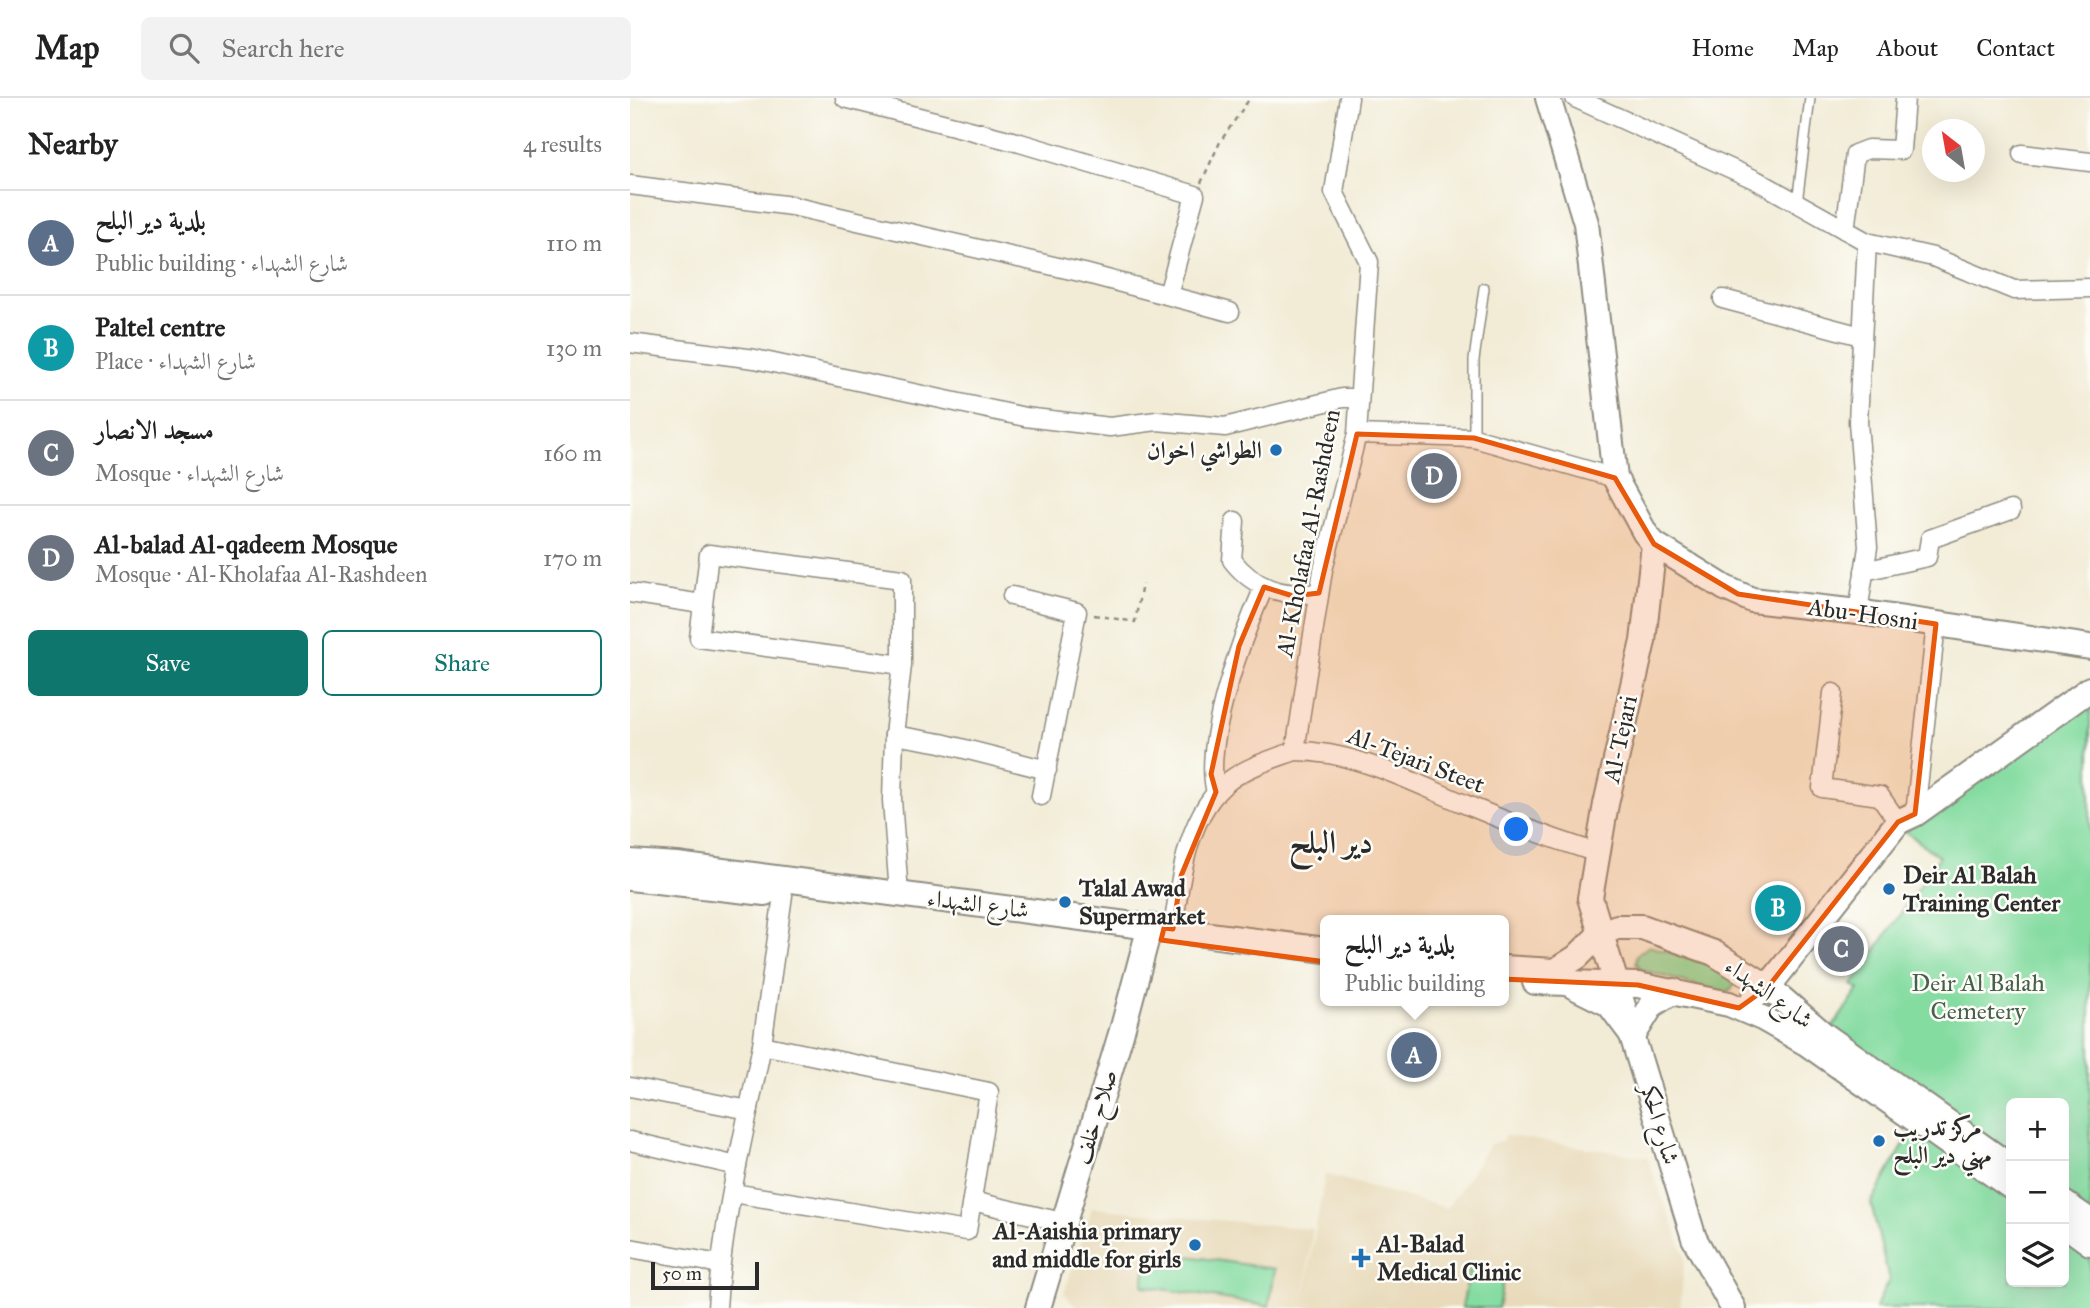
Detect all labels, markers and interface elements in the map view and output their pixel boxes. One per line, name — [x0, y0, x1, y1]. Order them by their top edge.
search box — [141, 17, 631, 80]
text: Map — [35, 28, 99, 68]
icon: search — [165, 29, 203, 67]
text: Search here — [221, 32, 345, 64]
text: Home — [1691, 33, 1754, 63]
text: Map — [1792, 33, 1839, 63]
text: About — [1877, 33, 1938, 63]
text: Contact — [1976, 33, 2055, 63]
north arrow — [1922, 119, 1985, 182]
text: Nearby — [28, 126, 118, 162]
text: 4 results — [523, 130, 602, 158]
text: بلدية دير البلح — [95, 204, 206, 236]
text: A — [43, 229, 59, 257]
text: 110 m — [546, 229, 602, 257]
text: Public building · شارع الشهداء — [95, 249, 348, 277]
text: Paltel centre — [95, 311, 225, 343]
text: B — [43, 334, 59, 362]
text: 130 m — [546, 334, 602, 362]
text: Place · شارع الشهداء — [95, 347, 256, 375]
street label: Al-Kholafaa Al-Rashdeen — [1269, 407, 1347, 660]
text: مسجد الانصار — [95, 414, 214, 446]
place label: الطواشي اخوان — [1147, 435, 1262, 472]
text: C — [43, 439, 59, 467]
text: 160 m — [544, 439, 602, 467]
marker: الطواشي اخوان — [1268, 442, 1284, 458]
pin: D — [1411, 450, 1457, 502]
text: Mosque · شارع الشهداء — [95, 459, 284, 487]
text: Al-balad Al-qadeem Mosque — [95, 528, 398, 560]
text: D — [42, 544, 60, 572]
text: 170 m — [543, 544, 602, 572]
text: Mosque · Al-Kholafaa Al-Rashdeen — [95, 560, 428, 588]
street label: Abu-Hosni — [1805, 591, 1921, 637]
button: Save — [28, 630, 308, 696]
button: Share — [322, 630, 602, 696]
street label: Al-Tejari — [1596, 692, 1644, 786]
street label: Al-Tejari Steet — [1342, 720, 1489, 800]
your location — [1499, 812, 1533, 846]
district label: دير البلح — [1289, 823, 1373, 871]
place label: Deir Al Balah Training Center — [1902, 860, 2061, 918]
place label: Talal Awad Supermarket — [1078, 873, 1206, 931]
marker: Deir Al Balah Training Center — [1881, 881, 1897, 897]
pin: B — [1755, 882, 1801, 934]
street label: شارع الشهداء — [925, 883, 1030, 930]
marker: Talal Awad Supermarket — [1057, 894, 1073, 910]
popup — [1320, 915, 1509, 1006]
pin: C — [1818, 923, 1864, 975]
text: بلدية دير البلح — [1344, 928, 1455, 960]
street label: شارع الشهداء — [1716, 951, 1819, 1039]
park label: Deir Al Balah Cemetery — [1911, 968, 2045, 1026]
text: Public building — [1344, 969, 1485, 997]
pin: A — [1391, 1029, 1437, 1081]
street label: صلاح خلف — [1066, 1066, 1129, 1170]
street label: شارع الحكر — [1628, 1077, 1686, 1170]
map controls — [2006, 1098, 2069, 1287]
button: + — [2006, 1098, 2069, 1161]
place label: مركز تدريب مهني دير البلح — [1893, 1112, 1991, 1177]
marker: مركز تدريب مهني دير البلح — [1871, 1133, 1887, 1149]
button: − — [2006, 1161, 2069, 1224]
place label: Al-Aaishia primary and middle for girls — [992, 1216, 1183, 1274]
button: layers — [2006, 1224, 2069, 1287]
place label: Al-Balad Medical Clinic — [1375, 1229, 1521, 1287]
marker: Al-Aaishia primary and middle for girls — [1187, 1237, 1203, 1253]
marker: Al-Balad Medical Clinic — [1351, 1248, 1371, 1268]
scale bar — [651, 1259, 760, 1291]
text: 50 m — [662, 1262, 702, 1285]

